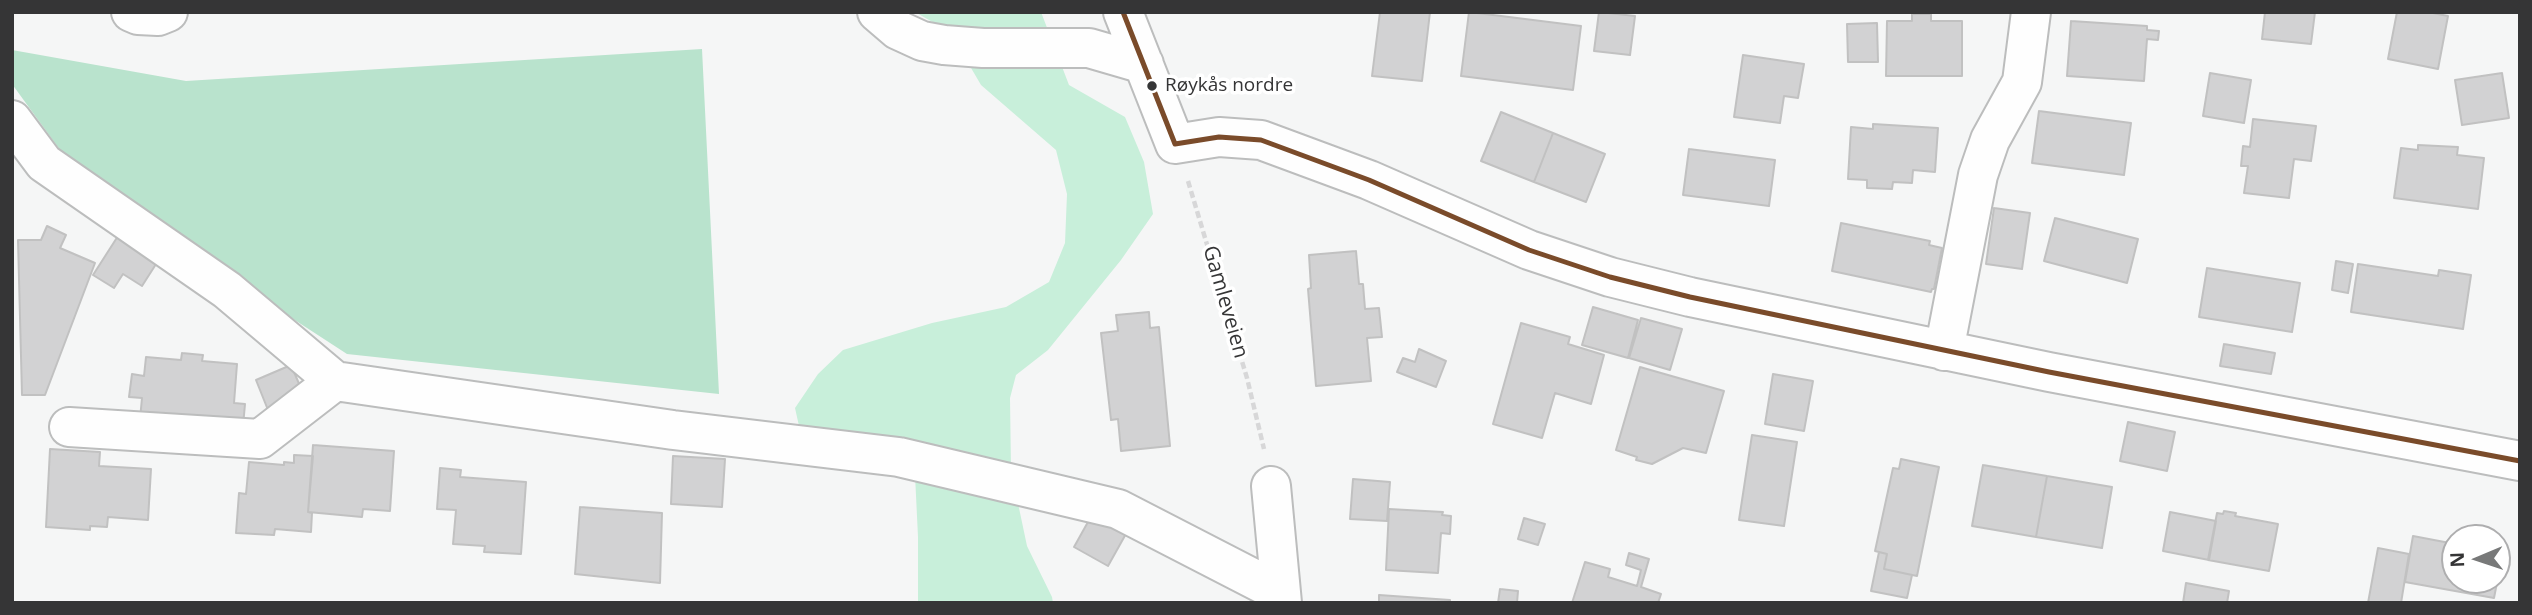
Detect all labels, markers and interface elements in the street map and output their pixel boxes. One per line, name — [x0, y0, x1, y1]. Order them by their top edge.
place label: Røykås nordre — [1165, 75, 1293, 97]
marker: Røykås nordre — [1145, 79, 1159, 93]
street label: Gamleveien — [1197, 243, 1253, 361]
north arrow — [2441, 524, 2511, 594]
text: N — [2444, 551, 2470, 568]

